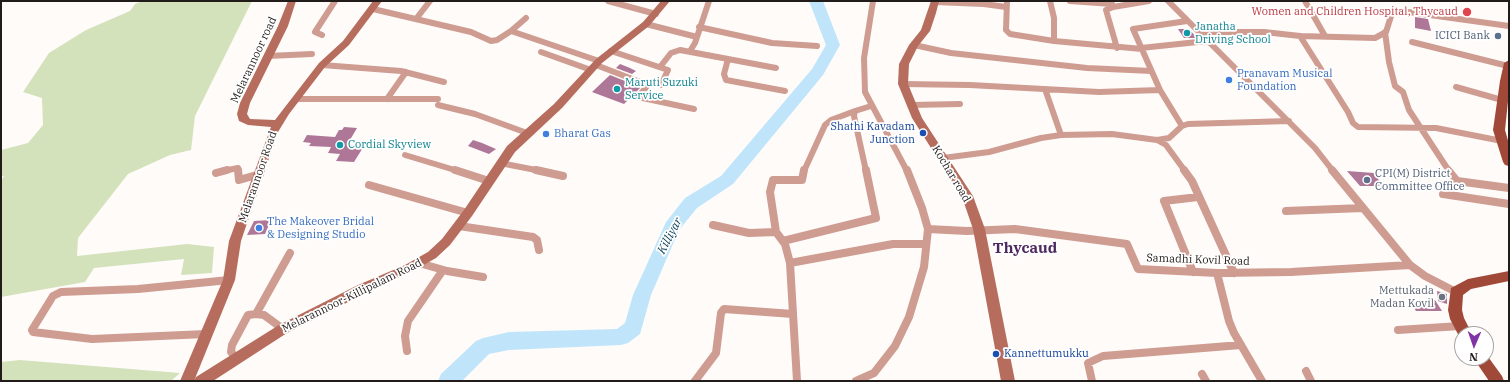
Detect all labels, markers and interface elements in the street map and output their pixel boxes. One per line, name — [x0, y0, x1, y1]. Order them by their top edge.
place label: Women and Children Hospital, Thycaud — [1252, 5, 1458, 19]
marker: Women and Children Hospital, Thycaud — [1461, 6, 1473, 18]
street label: Melarannoor road — [228, 15, 280, 105]
place label: Janatha Driving School — [1195, 20, 1271, 46]
marker: Janatha Driving School — [1182, 28, 1192, 38]
place label: ICICI Bank — [1435, 29, 1490, 43]
marker: ICICI Bank — [1493, 31, 1503, 41]
place label: Pranavam Musical Foundation — [1237, 67, 1332, 93]
marker: Pranavam Musical Foundation — [1224, 75, 1234, 85]
place label: Maruti Suzuki Service — [625, 76, 698, 102]
marker: Maruti Suzuki Service — [612, 84, 622, 94]
place label: Shathi Kavadam Junction — [831, 120, 915, 146]
place label: Bharat Gas — [554, 127, 611, 141]
marker: Shathi Kavadam Junction — [918, 128, 928, 138]
marker: Bharat Gas — [541, 129, 551, 139]
street label: Melarannoor Road — [236, 130, 280, 224]
place label: Cordial Skyview — [348, 138, 431, 152]
marker: Cordial Skyview — [335, 140, 345, 150]
street label: Kochar road — [929, 143, 973, 205]
place label: CPI(M) District Committee Office — [1375, 167, 1465, 193]
marker: CPI(M) District Committee Office — [1362, 175, 1372, 185]
place label: The Makeover Bridal & Designing Studio — [267, 215, 374, 241]
water label: Killiyar — [654, 215, 686, 257]
marker: The Makeover Bridal & Designing Studio — [254, 223, 264, 233]
district label: Thycaud — [993, 240, 1057, 258]
street label: Samadhi Kovil Road — [1146, 252, 1250, 268]
street label: Melarannoor-Killipalam Road — [280, 256, 424, 336]
place label: Mettukada Madan Kovil — [1370, 284, 1434, 310]
marker: Mettukada Madan Kovil — [1437, 292, 1447, 302]
north arrow — [1454, 326, 1494, 366]
place label: Kannettumukku — [1004, 347, 1089, 361]
marker: Kannettumukku — [991, 349, 1001, 359]
text: N — [1469, 350, 1478, 364]

